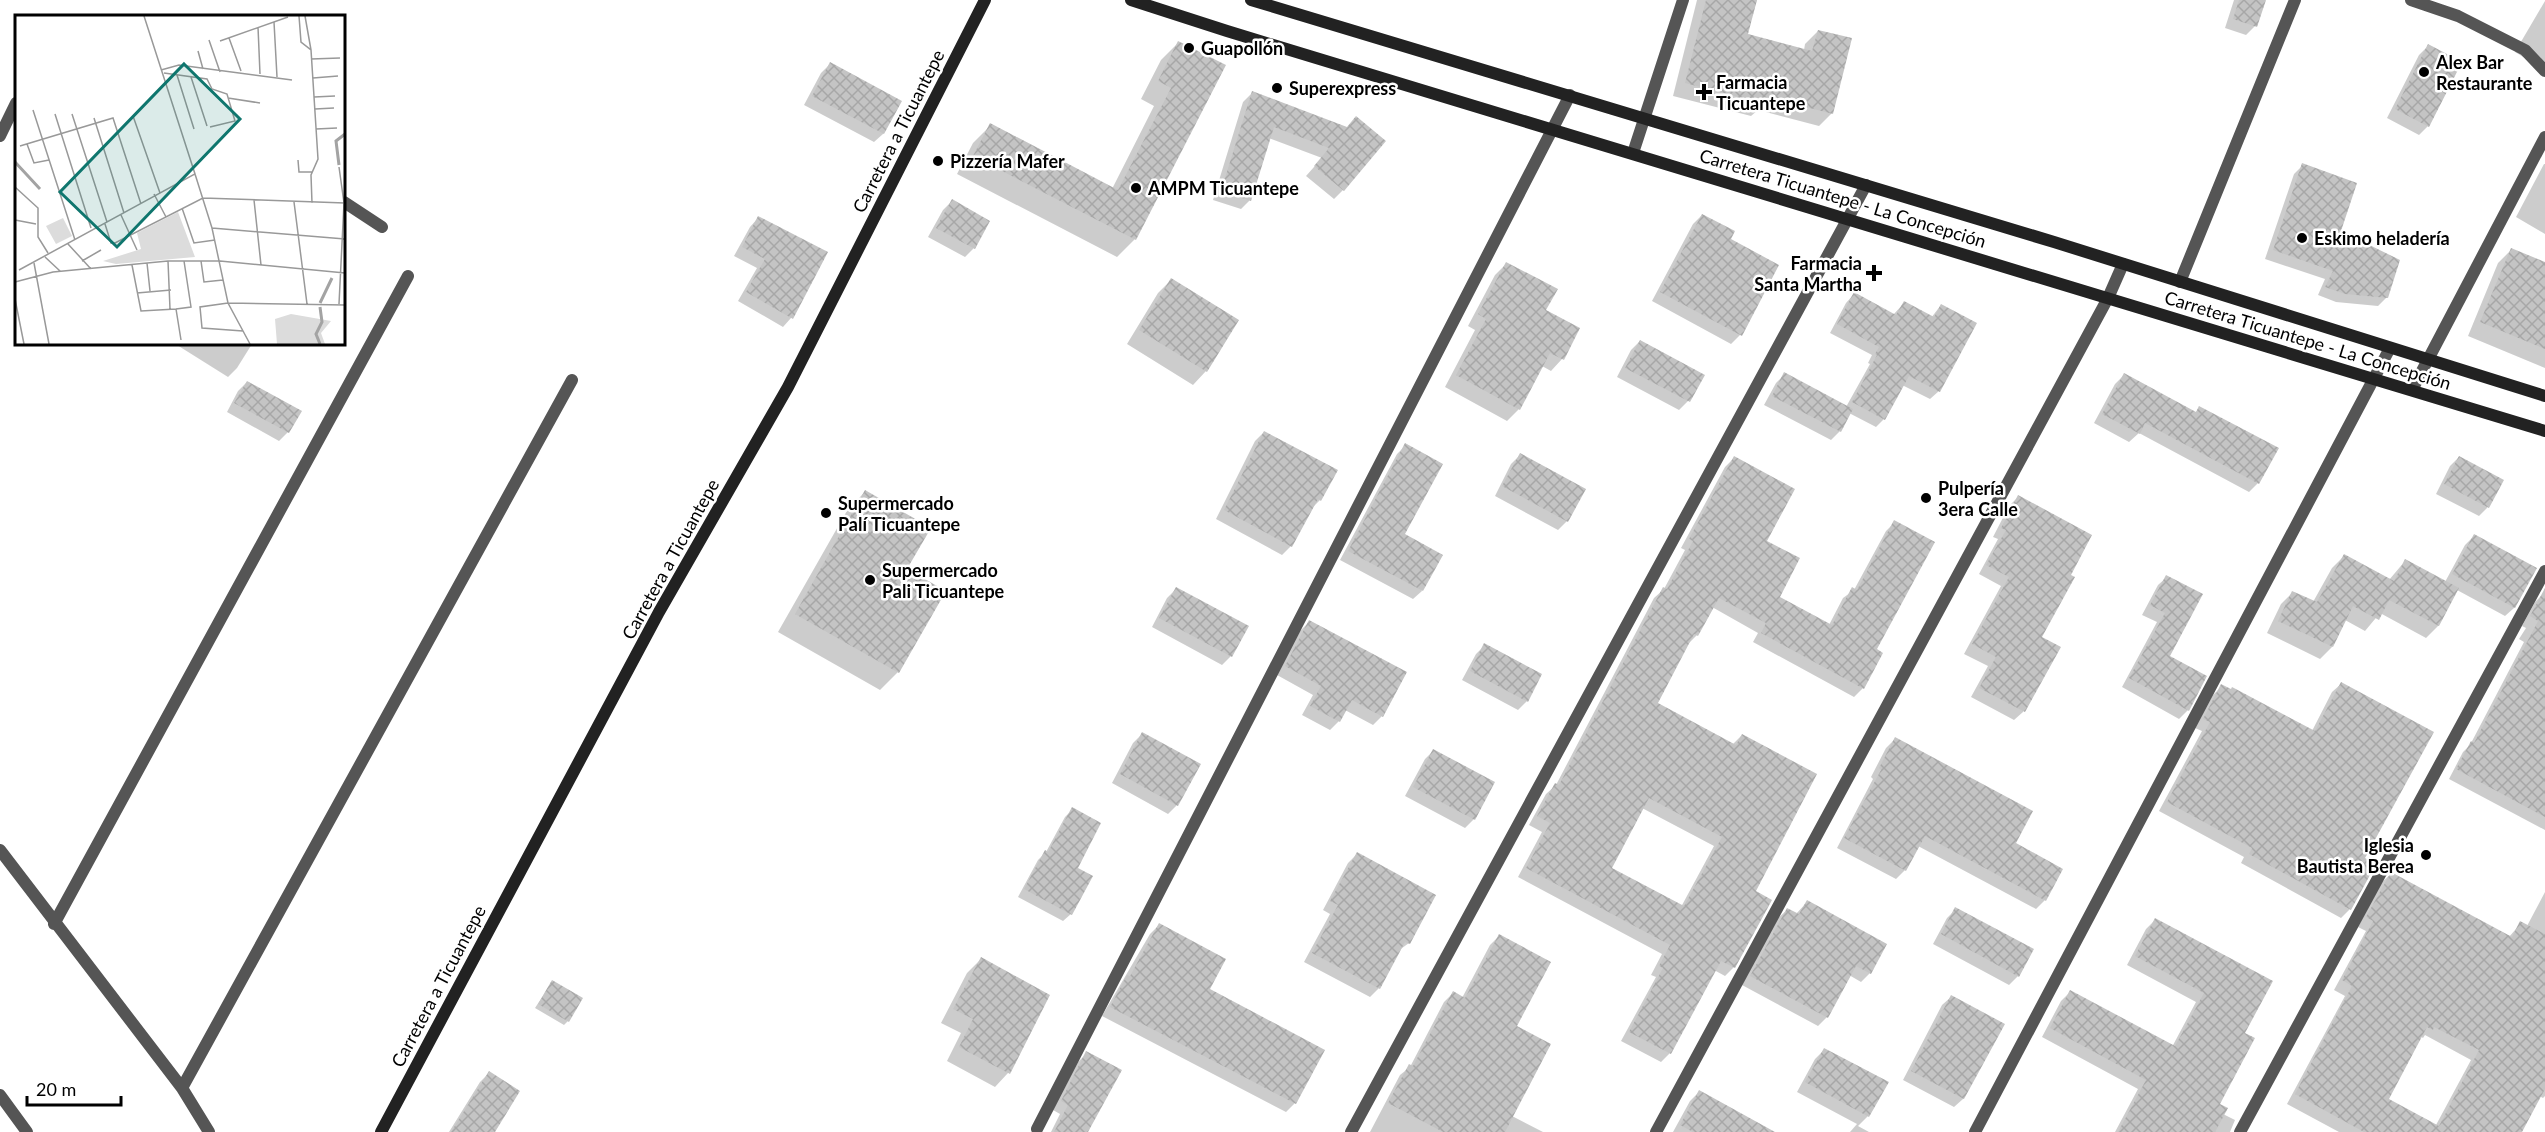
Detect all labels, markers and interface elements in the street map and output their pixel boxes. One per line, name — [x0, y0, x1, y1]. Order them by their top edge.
inset map — [15, 15, 345, 345]
place label: Guapollón — [1201, 37, 1283, 59]
marker: Guapollón — [1182, 41, 1196, 55]
street label: Carretera a Ticuantepe — [847, 46, 949, 216]
place label: Alex Bar Restaurante — [2435, 51, 2533, 94]
marker: Alex Bar Restaurante — [2417, 65, 2431, 79]
place label: Farmacia Ticuantepe — [1716, 71, 1806, 114]
place label: Superexpress — [1289, 77, 1396, 99]
marker: Superexpress — [1270, 81, 1284, 95]
marker: Farmacia Ticuantepe — [1697, 85, 1711, 99]
street label: Carretera Ticuantepe - La Concepción — [1697, 144, 1989, 252]
place label: Pizzería Mafer — [950, 150, 1065, 172]
marker: Pizzería Mafer — [931, 154, 945, 168]
place label: AMPM Ticuantepe — [1147, 177, 1299, 199]
marker: AMPM Ticuantepe — [1129, 181, 1143, 195]
place label: Eskimo heladería — [2314, 227, 2450, 249]
marker: Eskimo heladería — [2295, 231, 2309, 245]
place label: Farmacia Santa Martha — [1754, 252, 1862, 295]
marker: Farmacia Santa Martha — [1867, 266, 1881, 280]
street label: Carretera Ticuantepe - La Concepción — [2162, 286, 2454, 394]
street label: Carretera a Ticuantepe — [617, 475, 723, 643]
place label: Pulpería 3era Calle — [1938, 477, 2018, 520]
marker: Pulpería 3era Calle — [1919, 491, 1933, 505]
place label: Supermercado Palí Ticuantepe — [838, 492, 961, 535]
marker: Supermercado Palí Ticuantepe — [819, 506, 833, 520]
place label: Supermercado Pali Ticuantepe — [882, 559, 1005, 602]
marker: Supermercado Pali Ticuantepe — [863, 573, 877, 587]
place label: Iglesia Bautista Berea — [2297, 834, 2414, 877]
marker: Iglesia Bautista Berea — [2419, 848, 2433, 862]
street label: Carretera a Ticuantepe — [386, 901, 490, 1071]
scale bar — [27, 1069, 122, 1107]
text: 20 m — [36, 1078, 76, 1100]

